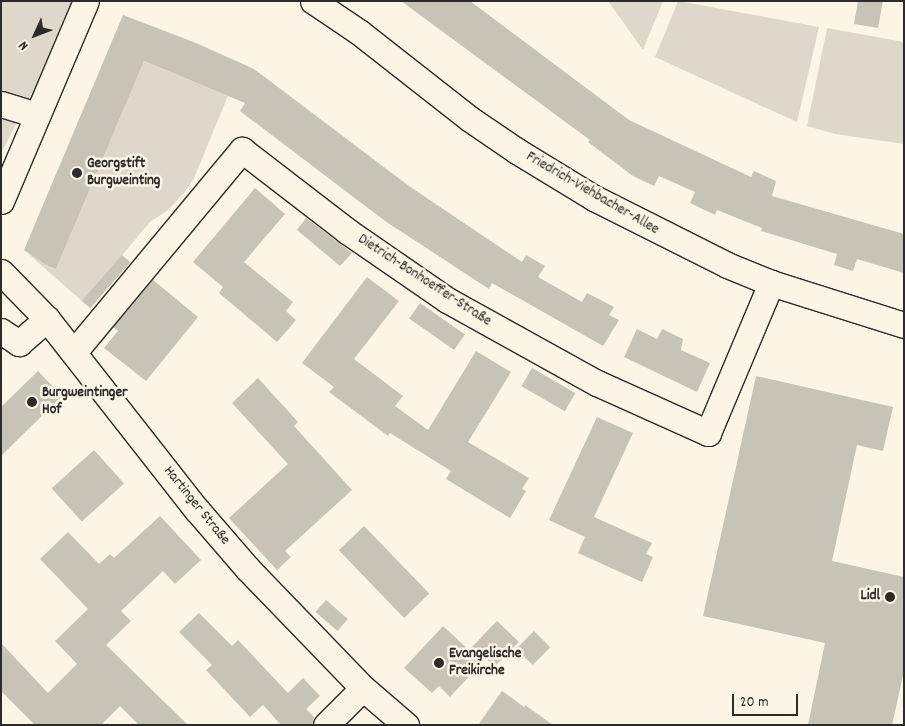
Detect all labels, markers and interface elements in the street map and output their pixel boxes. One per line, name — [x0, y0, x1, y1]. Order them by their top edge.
north arrow — [10, 10, 60, 60]
text: N — [14, 36, 34, 55]
street label: Friedrich-Viehbacher-Allee — [522, 149, 662, 239]
place label: Georgstift Burgweinting — [87, 155, 160, 190]
marker: Georgstift Burgweinting — [71, 167, 83, 179]
street label: Dietrich-Bonhoeffer-Straße — [354, 231, 494, 331]
place label: Burgweintinger Hof — [42, 384, 128, 419]
marker: Burgweintinger Hof — [26, 396, 38, 408]
street label: Hartinger Straße — [159, 463, 233, 549]
place label: Lidl — [861, 588, 880, 606]
marker: Lidl — [884, 591, 896, 603]
place label: Evangelische Freikirche — [449, 645, 521, 680]
marker: Evangelische Freikirche — [433, 657, 445, 669]
scale bar — [735, 684, 801, 716]
text: 20 m — [740, 692, 768, 714]

